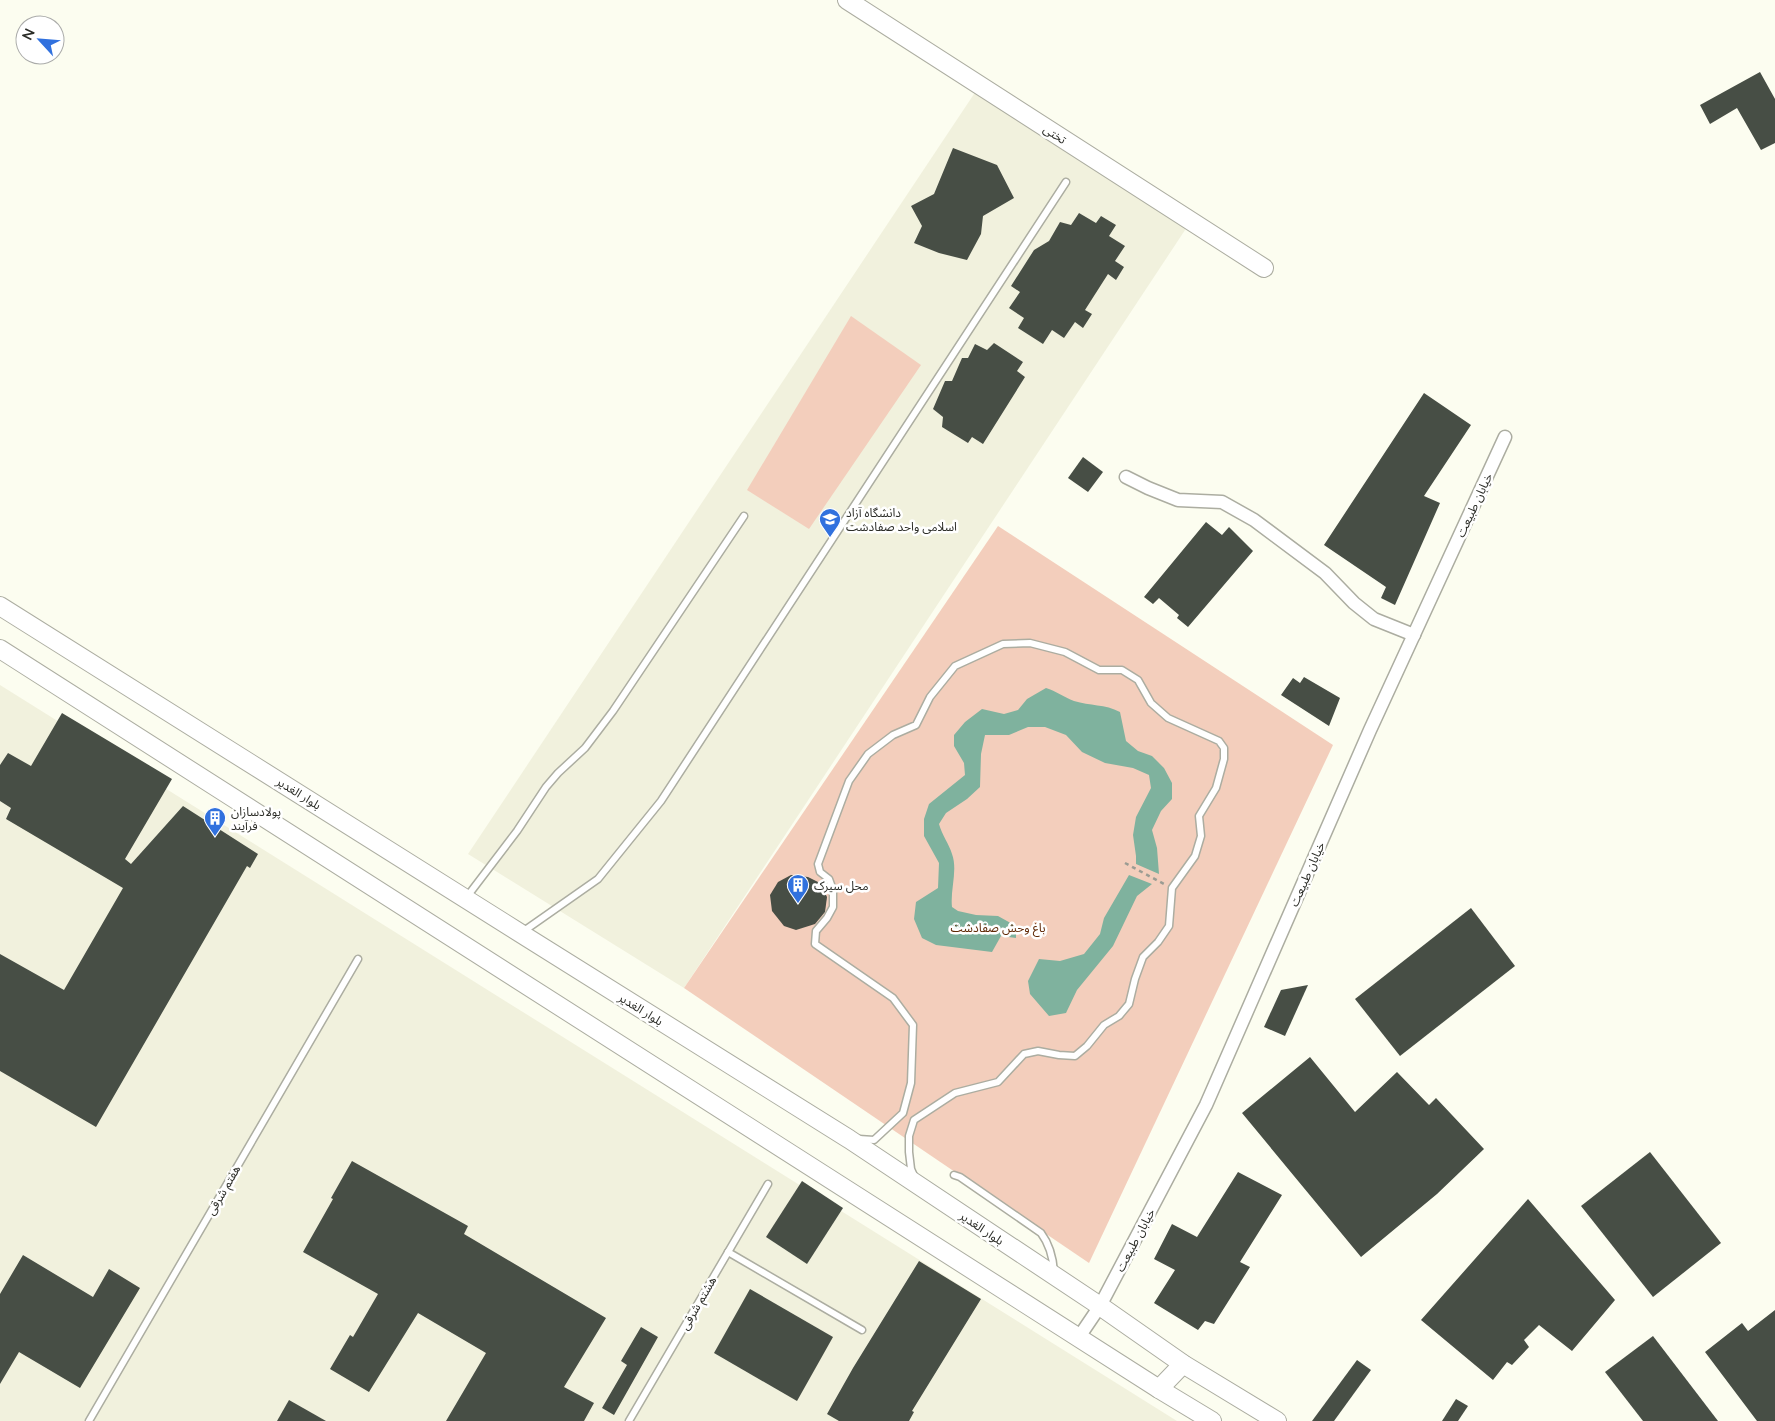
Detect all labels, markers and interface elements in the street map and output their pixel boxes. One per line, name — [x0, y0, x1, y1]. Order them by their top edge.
north arrow — [15, 15, 65, 65]
text: N — [18, 26, 38, 43]
street label: تختی — [1041, 121, 1070, 147]
street label: خیابان طبیعت — [1453, 470, 1495, 540]
place label: دانشگاه آزاد اسلامی واحد صفادشت — [846, 505, 957, 534]
school or university icon: دانشگاه آزاد اسلامی واحد صفادشت — [818, 507, 842, 538]
street label: بلوار الغدیر — [273, 773, 324, 813]
place label: پولادسازان فرآیند — [231, 804, 281, 833]
building icon: پولادسازان فرآیند — [203, 806, 227, 837]
street label: خیابان طبیعت — [1286, 839, 1328, 909]
building icon: محل سیرک — [786, 873, 810, 904]
place label: محل سیرک — [814, 878, 868, 893]
park label: باغ وحش صفادشت — [950, 920, 1046, 937]
street label: بلوار الغدیر — [615, 989, 666, 1029]
street label: هفتم شرقی — [203, 1162, 245, 1219]
street label: خیابان طبیعت — [1112, 1206, 1158, 1274]
street label: بلوار الغدیر — [956, 1207, 1007, 1248]
street label: هشتم شرقی — [677, 1273, 721, 1333]

